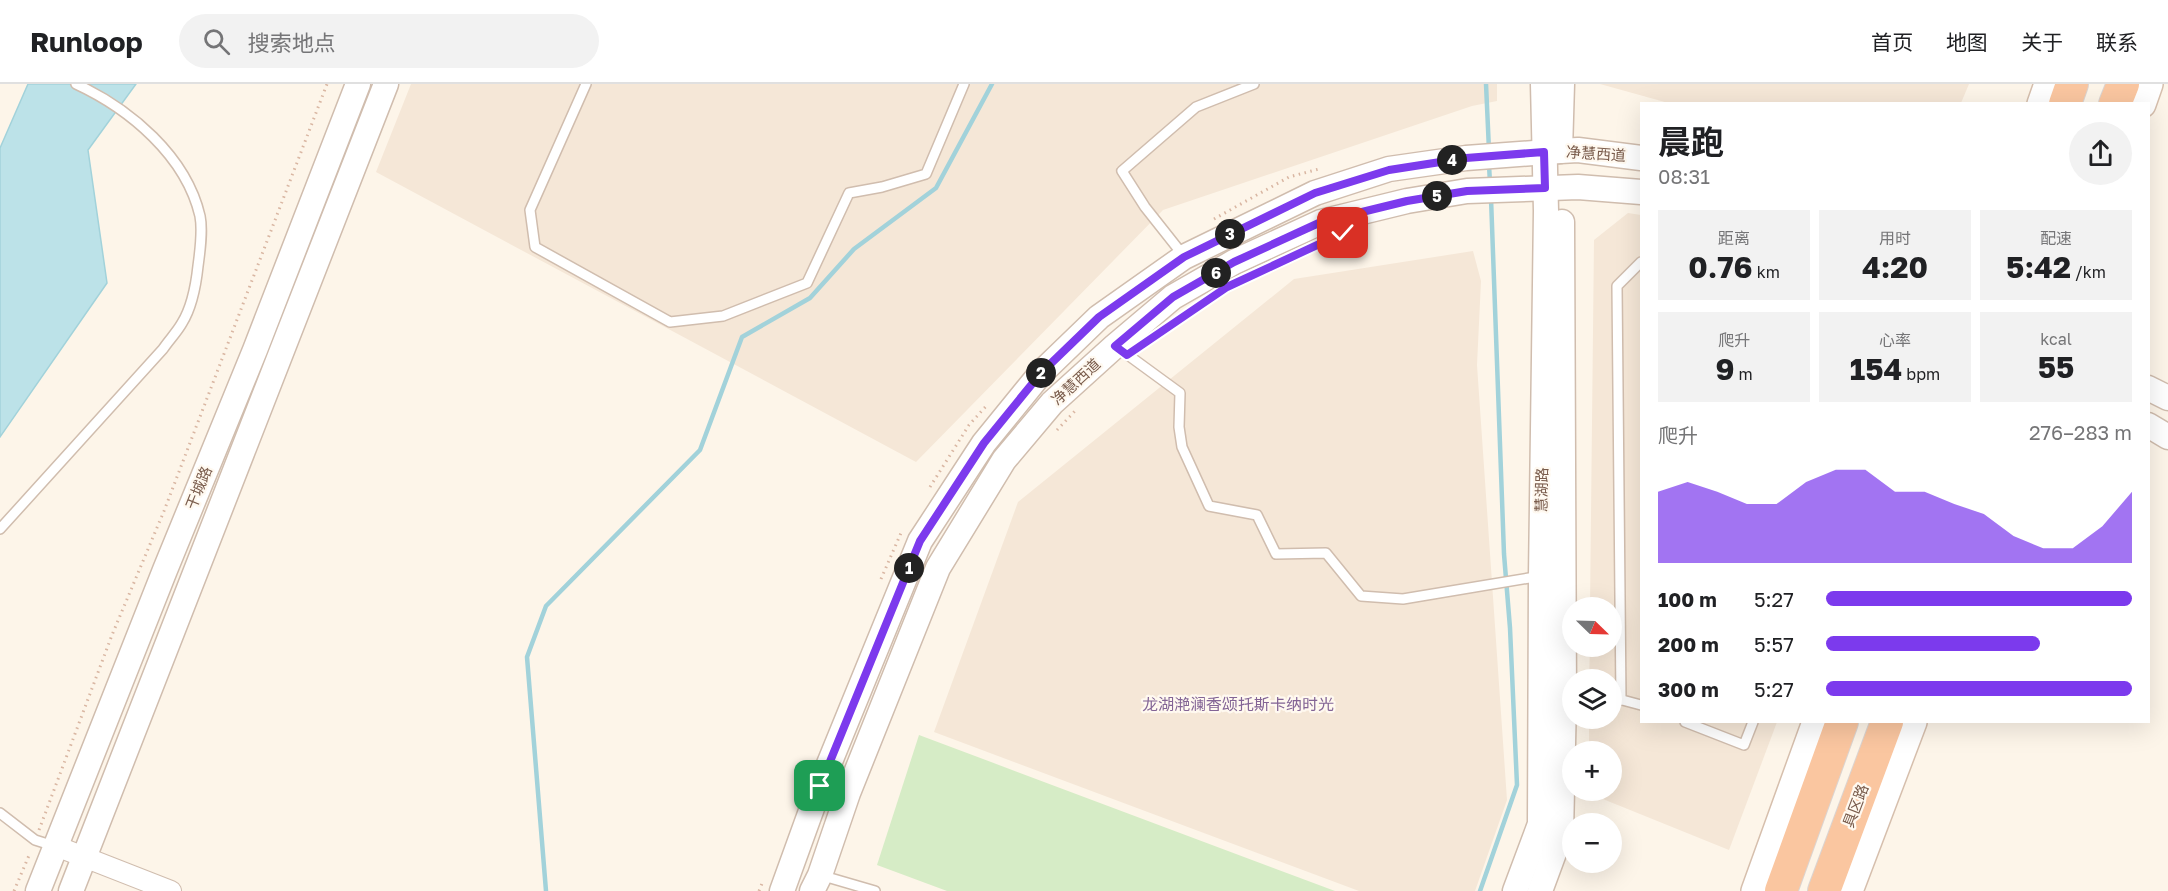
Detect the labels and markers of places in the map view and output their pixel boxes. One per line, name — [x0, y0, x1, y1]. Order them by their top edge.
pin: 4 — [1437, 145, 1467, 175]
pin: 5 — [1422, 181, 1452, 211]
pin — [1317, 207, 1368, 258]
pin: 3 — [1215, 219, 1245, 249]
pin: 6 — [1201, 258, 1231, 288]
pin: 2 — [1026, 358, 1056, 388]
pin: 1 — [894, 553, 924, 583]
pin — [794, 760, 845, 811]

